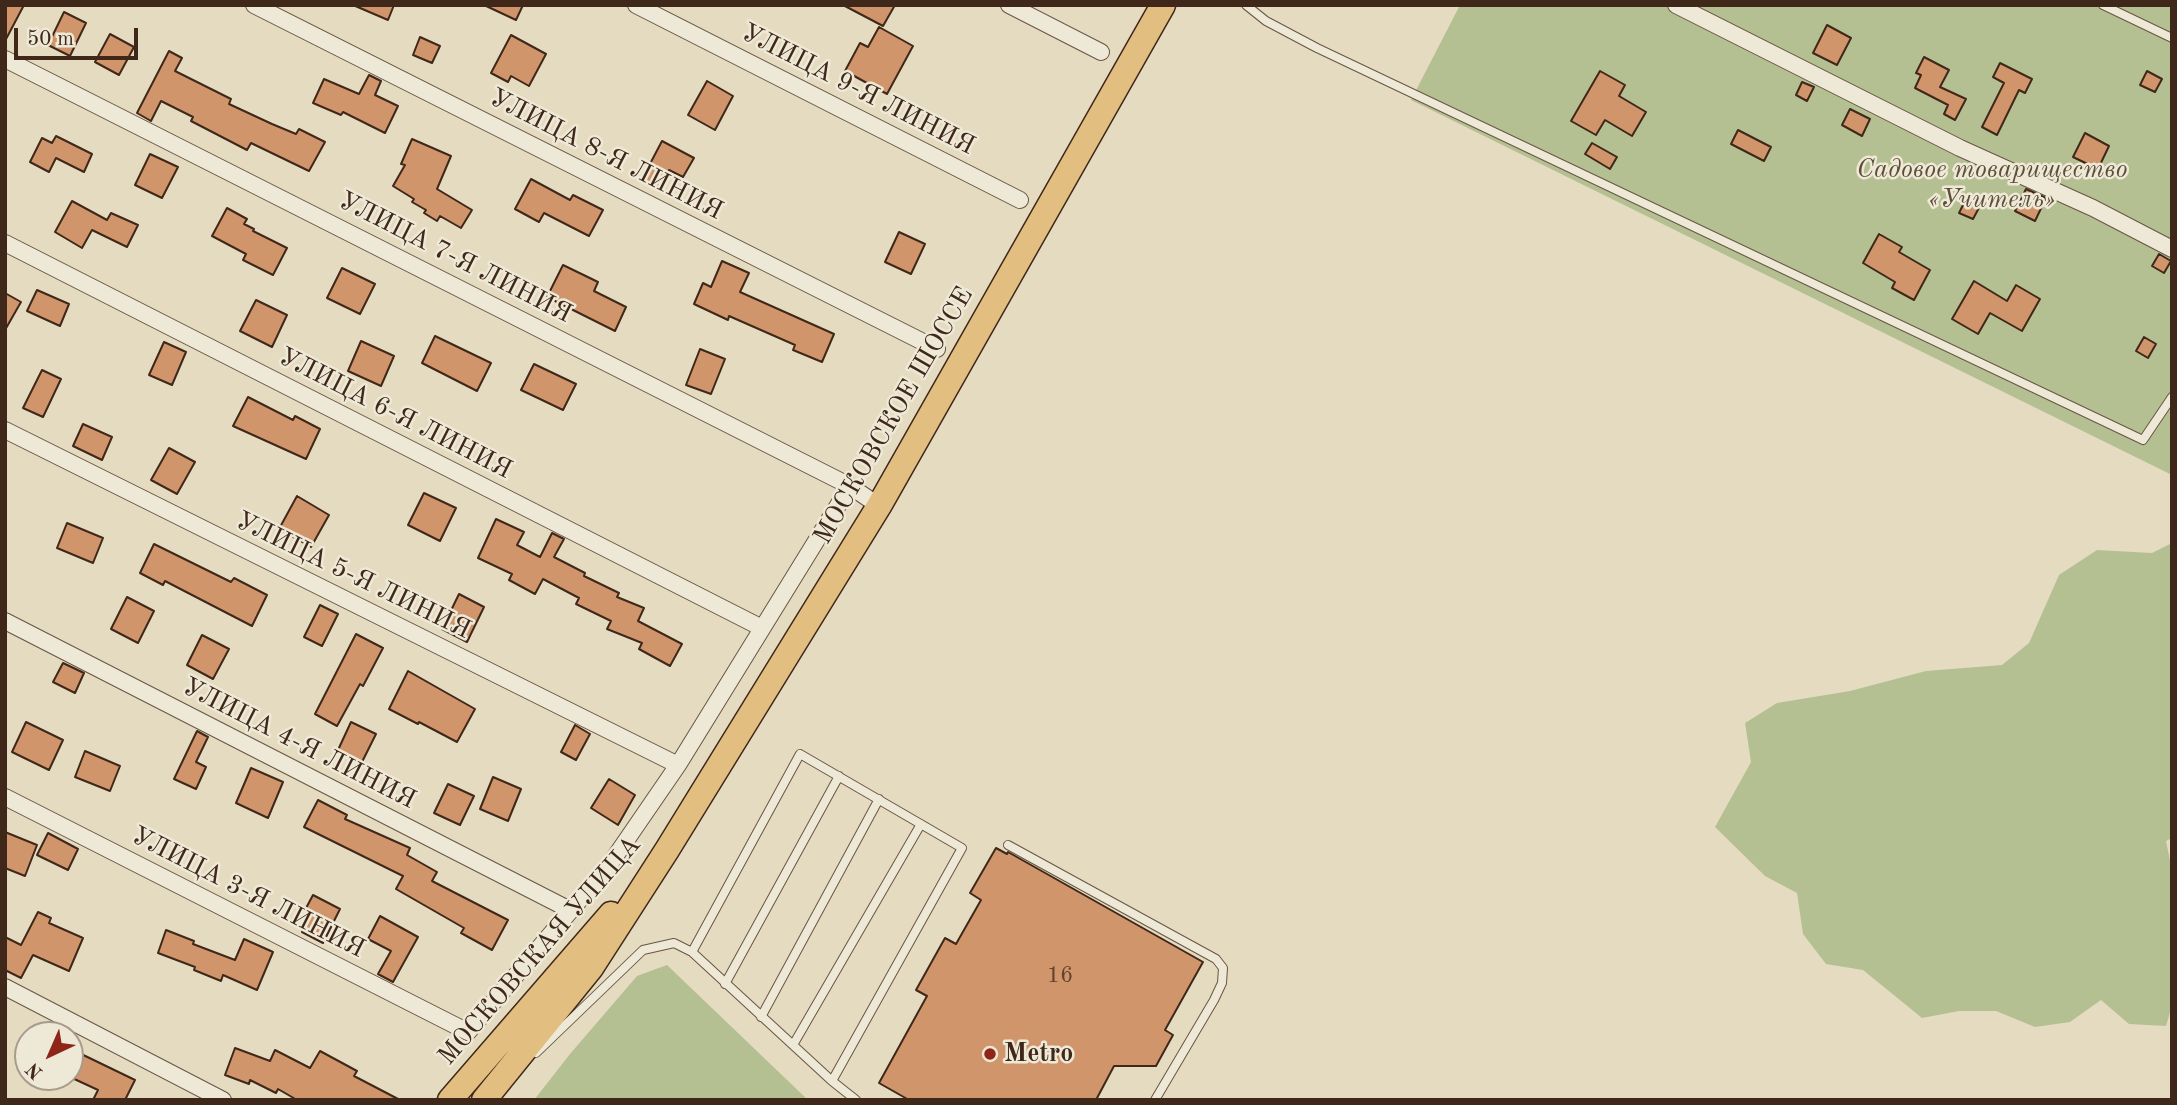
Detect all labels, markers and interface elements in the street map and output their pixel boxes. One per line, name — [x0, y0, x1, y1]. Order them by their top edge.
scale bar — [18, 14, 142, 58]
street label: УЛИЦА 9-Я ЛИНИЯ — [736, 18, 980, 162]
text: 50 m — [27, 29, 74, 50]
street label: УЛИЦА 8-Я ЛИНИЯ — [484, 83, 728, 227]
park label: Садовое товарищество «Учитель» — [1857, 154, 2127, 216]
street label: УЛИЦА 7-Я ЛИНИЯ — [333, 186, 577, 330]
street label: МОСКОВСКОЕ ШОССЕ — [808, 282, 980, 550]
street label: УЛИЦА 6-Я ЛИНИЯ — [273, 342, 517, 486]
street label: УЛИЦА 5-Я ЛИНИЯ — [230, 505, 476, 647]
street label: УЛИЦА 4-Я ЛИНИЯ — [177, 672, 421, 816]
street label: УЛИЦА 3-Я ЛИНИЯ — [126, 821, 370, 965]
street label: МОСКОВСКАЯ УЛИЦА — [432, 830, 648, 1072]
house number: 16 — [1047, 962, 1073, 990]
north arrow — [14, 1021, 84, 1091]
place label: Metro — [1004, 1038, 1073, 1070]
marker: Metro — [982, 1046, 998, 1062]
text: N — [24, 1058, 47, 1082]

